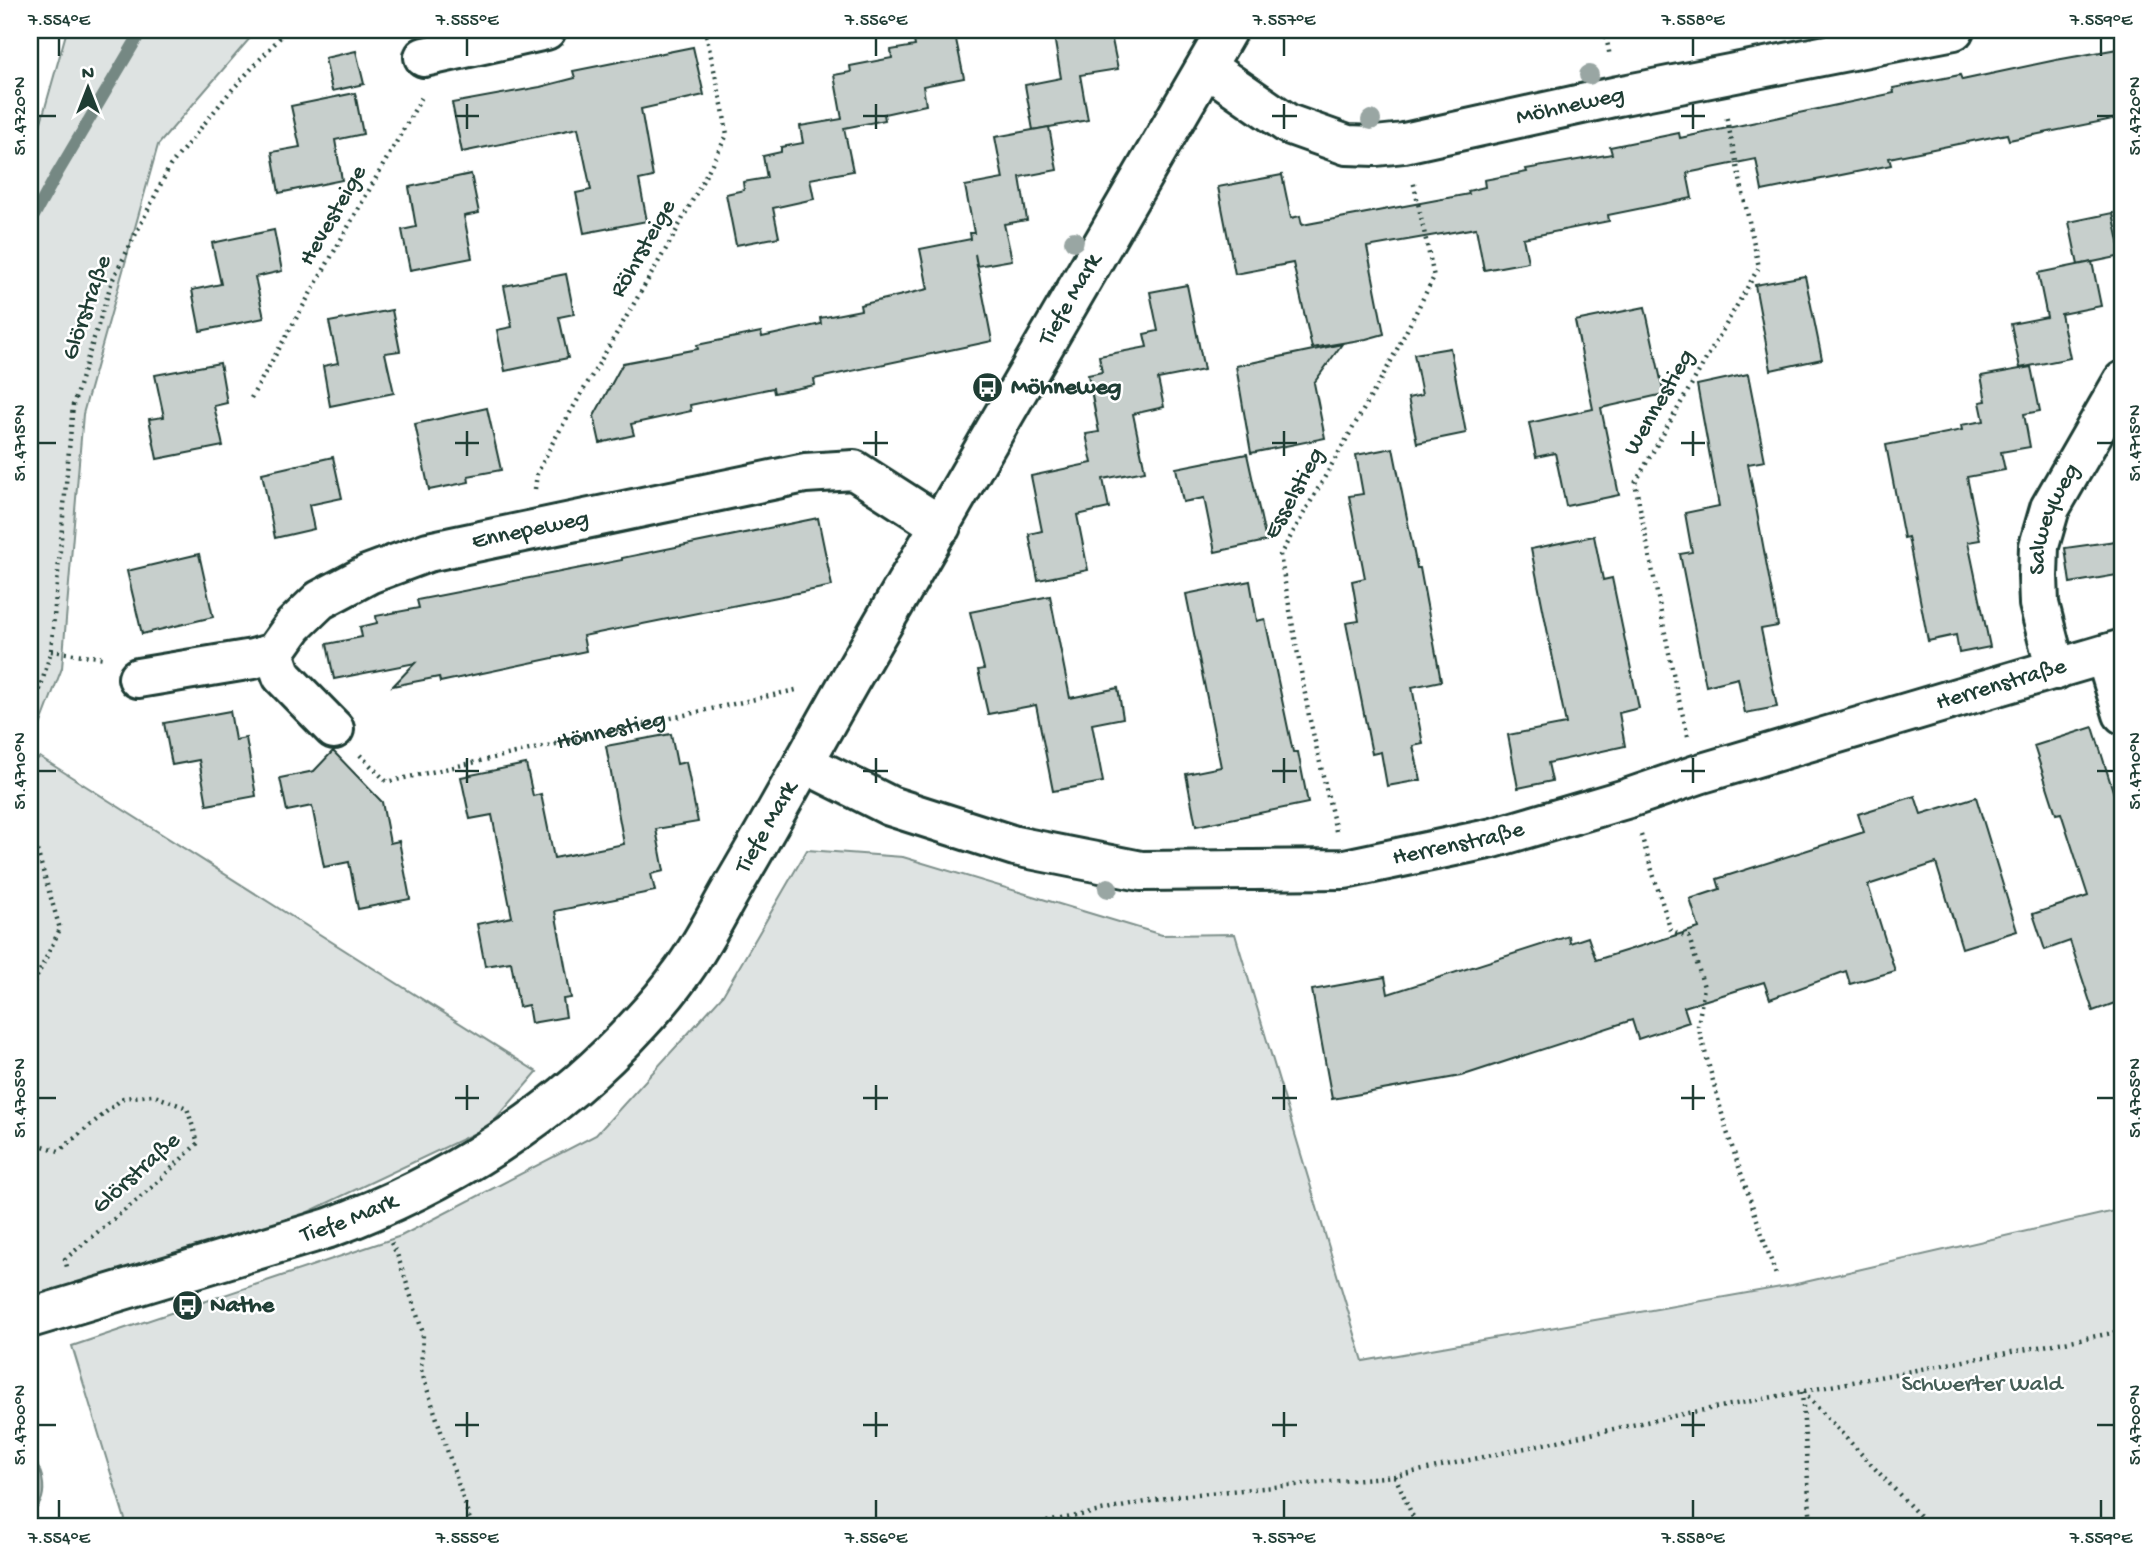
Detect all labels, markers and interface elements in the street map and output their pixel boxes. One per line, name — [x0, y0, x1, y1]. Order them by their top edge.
text: 7.554°E — [27, 11, 91, 32]
text: 7.555°E — [435, 11, 499, 32]
text: 7.556°E — [844, 11, 908, 32]
text: 7.557°E — [1252, 11, 1316, 32]
text: 7.558°E — [1660, 11, 1725, 32]
text: 7.559°E — [2069, 11, 2133, 32]
north arrow — [52, 52, 122, 122]
text: N — [82, 63, 94, 86]
text: 51.4720°N — [11, 76, 32, 156]
text: 51.4720°N — [2126, 76, 2147, 156]
street label: Möhneweg — [1513, 80, 1627, 132]
street label: Hevesteige — [294, 160, 375, 271]
street label: Röhrsteige — [604, 194, 684, 303]
street label: Tiefe Mark — [1032, 247, 1110, 353]
street label: Glörstraße — [57, 251, 120, 364]
street label: Wennestieg — [1618, 345, 1702, 461]
bus stop icon: Möhneweg — [971, 371, 1005, 405]
place label: Möhneweg — [1011, 374, 1122, 403]
text: 51.4715°N — [11, 405, 32, 481]
text: 51.4715°N — [2126, 405, 2147, 481]
street label: Esselstieg — [1258, 443, 1332, 545]
street label: Salweyweg — [2024, 458, 2087, 575]
street label: Ennepeweg — [469, 504, 592, 557]
street label: Herrenstraße — [1933, 652, 2070, 718]
street label: Hönnestieg — [554, 705, 669, 758]
text: 51.4710°N — [11, 732, 32, 810]
text: 51.4710°N — [2126, 732, 2147, 810]
street label: Tiefe Mark — [728, 774, 806, 881]
street label: Herrenstraße — [1390, 815, 1528, 873]
text: 51.4705°N — [11, 1058, 32, 1138]
text: 51.4705°N — [2126, 1058, 2147, 1138]
street label: Glörstraße — [87, 1126, 188, 1221]
street label: Tiefe Mark — [295, 1186, 404, 1251]
bus stop icon: Nathe — [170, 1289, 204, 1323]
place label: Nathe — [210, 1292, 276, 1321]
park label: Schwerter Wald — [1901, 1371, 2064, 1400]
text: 51.4700°N — [11, 1385, 32, 1465]
text: 51.4700°N — [2126, 1385, 2147, 1465]
text: 7.554°E — [27, 1529, 91, 1550]
text: 7.555°E — [435, 1529, 499, 1550]
text: 7.556°E — [844, 1529, 908, 1550]
text: 7.557°E — [1252, 1529, 1316, 1550]
text: 7.558°E — [1660, 1529, 1725, 1550]
text: 7.559°E — [2069, 1529, 2133, 1550]

